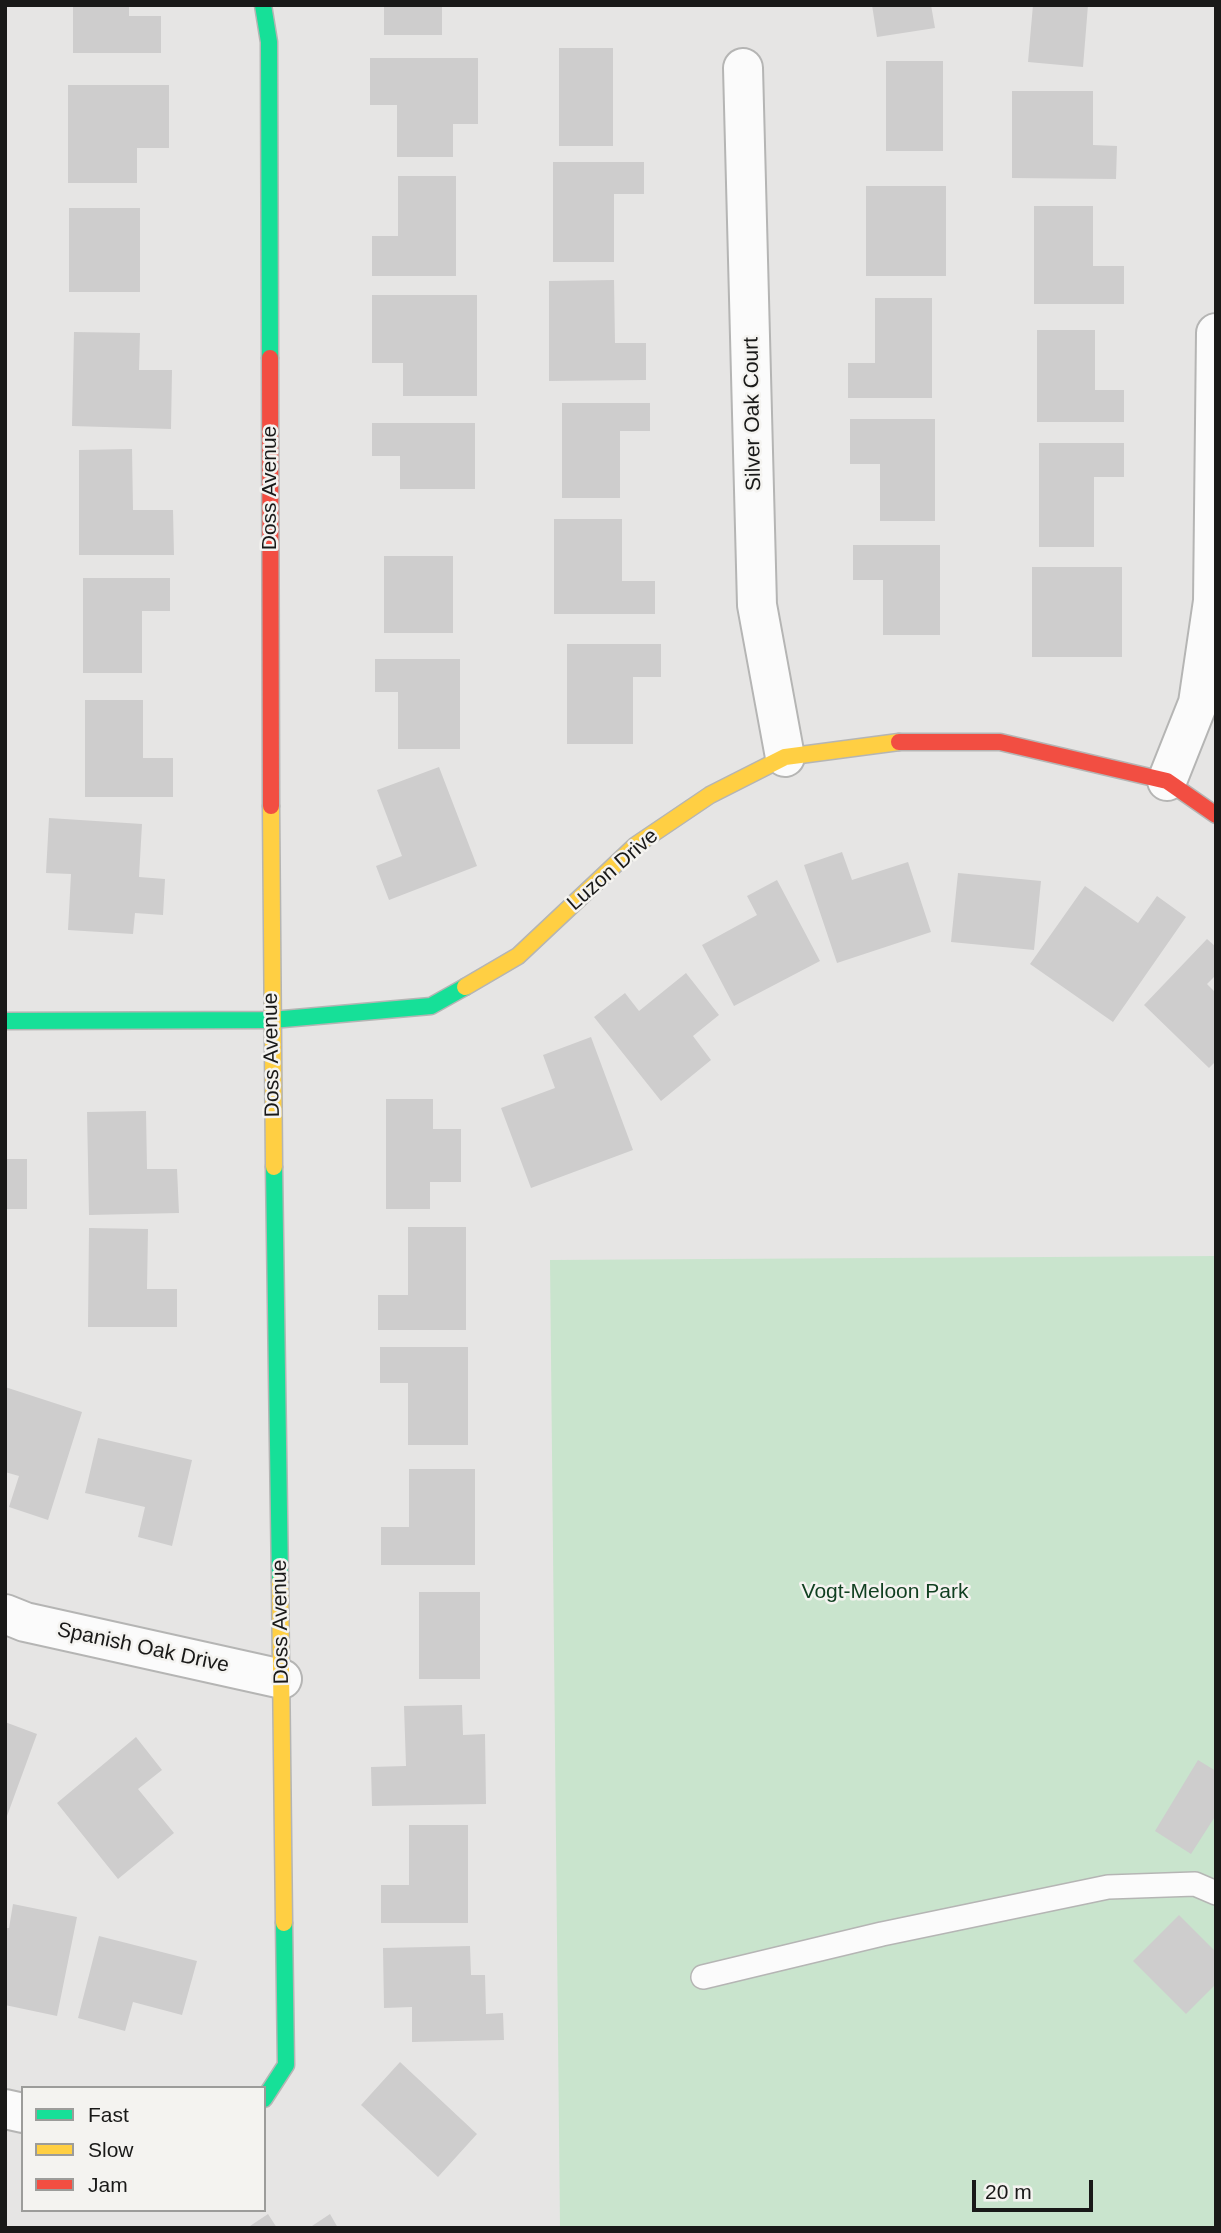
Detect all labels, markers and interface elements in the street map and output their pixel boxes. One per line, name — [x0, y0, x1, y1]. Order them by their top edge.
street label: Silver Oak Court — [739, 337, 767, 491]
street label: Doss Avenue — [257, 426, 283, 550]
street label: Luzon Drive — [562, 824, 664, 916]
street label: Doss Avenue — [258, 993, 286, 1117]
street label: Doss Avenue — [267, 1560, 295, 1684]
park label: Vogt-Meloon Park — [802, 1579, 968, 1605]
street label: Spanish Oak Drive — [55, 1617, 231, 1679]
legend — [21, 2086, 266, 2212]
text: Fast — [88, 2103, 129, 2126]
text: Slow — [88, 2138, 134, 2161]
scale bar — [976, 2166, 1097, 2210]
text: Jam — [88, 2173, 128, 2196]
text: 20 m — [985, 2180, 1032, 2203]

